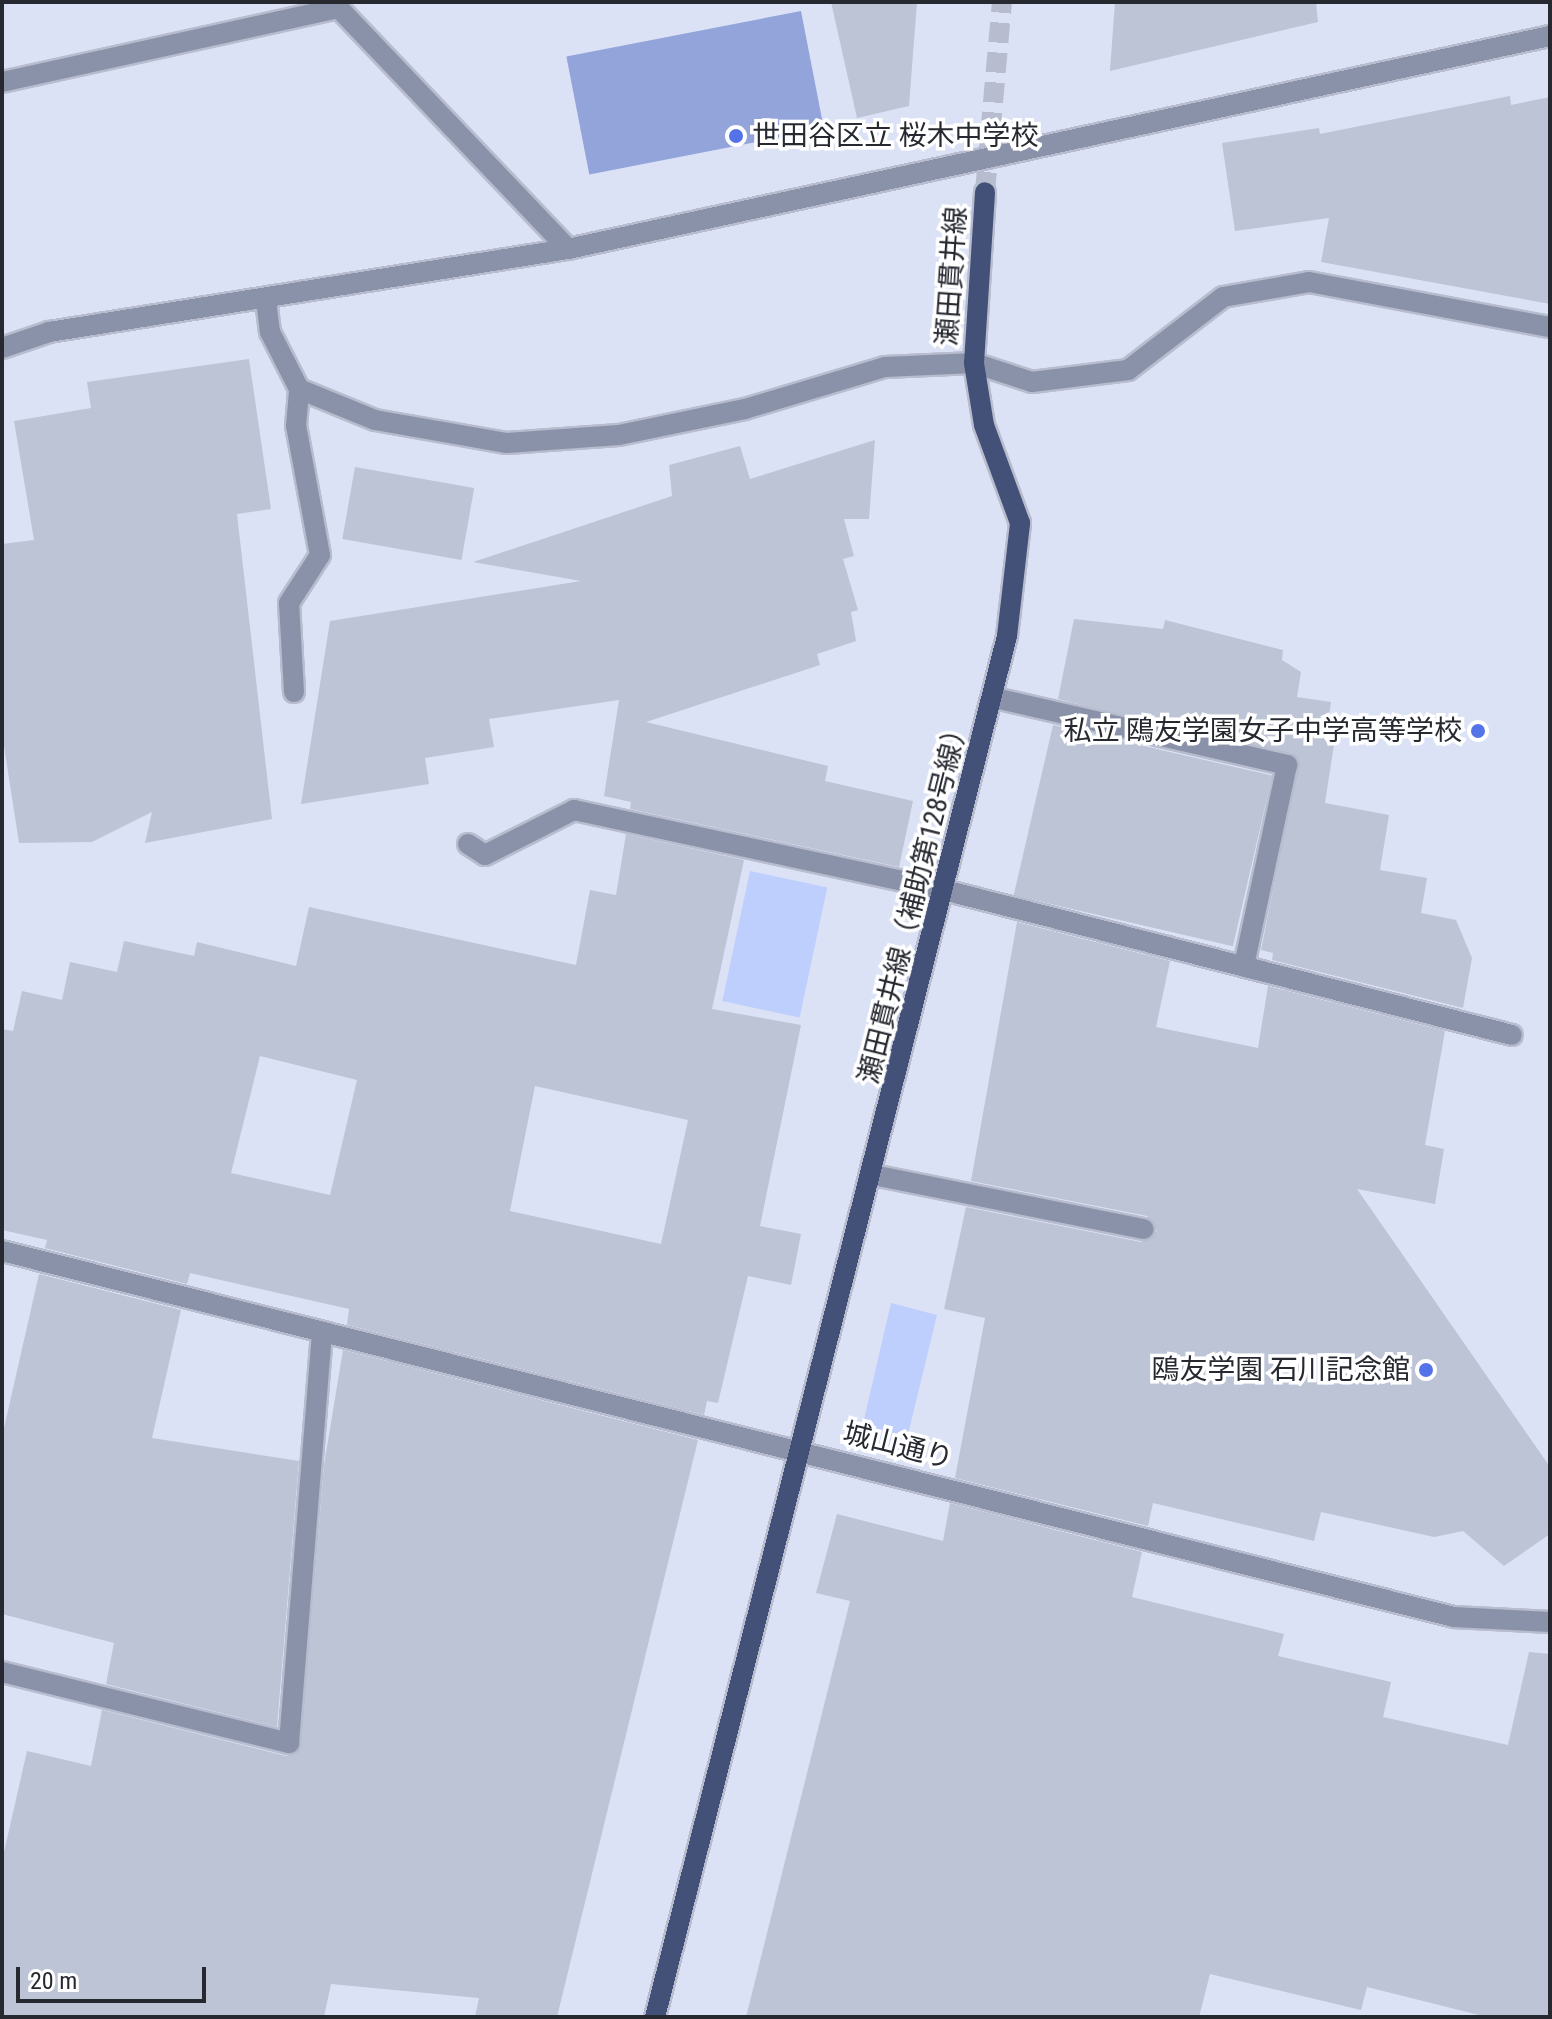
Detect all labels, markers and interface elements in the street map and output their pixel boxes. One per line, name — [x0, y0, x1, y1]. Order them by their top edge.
place label: 世田谷区立 桜木中学校 — [752, 119, 1038, 153]
marker: 世田谷区立 桜木中学校 — [727, 127, 745, 145]
street label: 瀬田貫井線 — [930, 205, 974, 347]
street label: 瀬田貫井線（補助第128号線） — [852, 713, 976, 1087]
place label: 私立 鴎友学園女子中学高等学校 — [1064, 714, 1462, 748]
marker: 私立 鴎友学園女子中学高等学校 — [1469, 722, 1487, 740]
place label: 鴎友学園 石川記念館 — [1152, 1353, 1410, 1387]
marker: 鴎友学園 石川記念館 — [1417, 1361, 1435, 1379]
street label: 城山通り — [840, 1416, 956, 1476]
scale bar — [20, 1951, 210, 2001]
text: 20 m — [30, 1967, 77, 1995]

